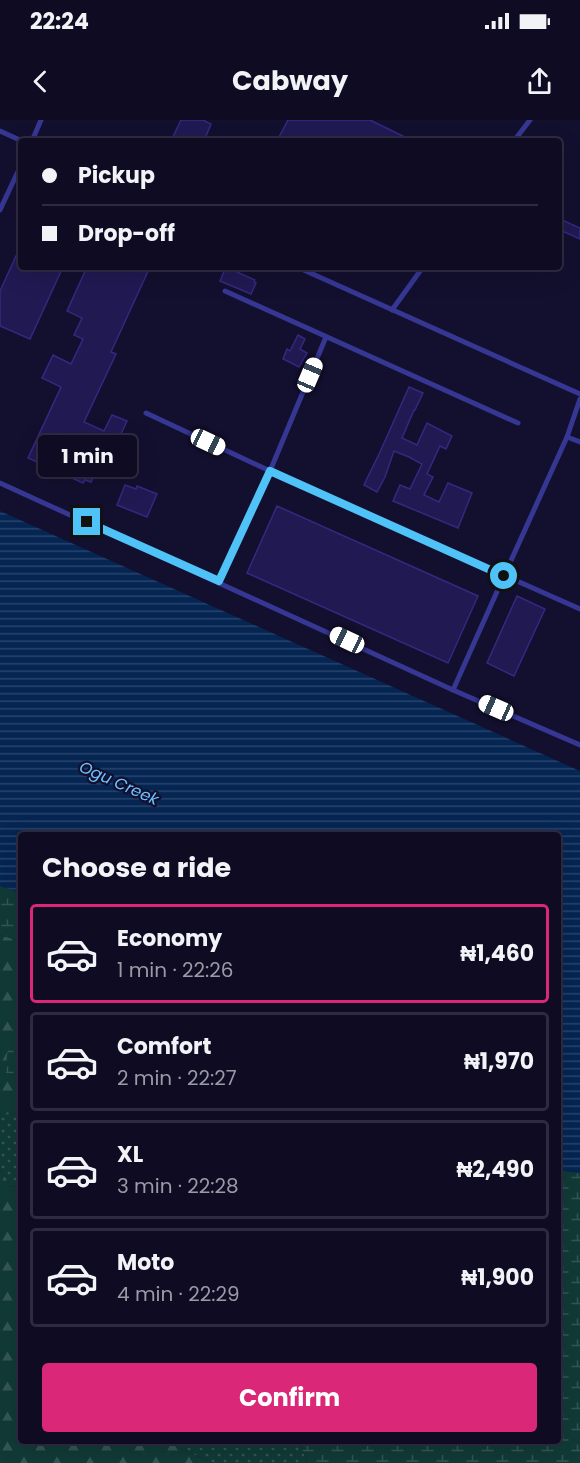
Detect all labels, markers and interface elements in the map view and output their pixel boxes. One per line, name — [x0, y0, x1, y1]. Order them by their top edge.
text: 22:24 — [30, 6, 89, 37]
text: Cabway — [232, 62, 348, 99]
icon: back — [24, 65, 57, 98]
icon: share — [523, 65, 556, 98]
text: Pickup — [78, 160, 155, 191]
text: Drop-off — [78, 218, 175, 249]
car — [295, 355, 325, 395]
car — [188, 426, 228, 458]
callout: 1 min — [38, 435, 136, 477]
text: 1 min — [61, 442, 114, 470]
route end — [73, 508, 100, 535]
route start — [490, 562, 517, 589]
car — [327, 624, 367, 656]
car — [476, 692, 516, 724]
water label: Ogu Creek — [76, 755, 163, 811]
text: Choose a ride — [42, 849, 231, 886]
text: Economy — [117, 923, 222, 954]
icon: car — [45, 927, 99, 981]
text: ₦1,460 — [460, 938, 534, 969]
text: 1 min · 22:26 — [117, 956, 233, 984]
text: Comfort — [117, 1031, 211, 1062]
icon: car — [45, 1035, 99, 1089]
text: ₦1,970 — [464, 1046, 534, 1077]
text: 2 min · 22:27 — [117, 1064, 237, 1092]
text: XL — [117, 1139, 143, 1170]
icon: car — [45, 1143, 99, 1197]
text: ₦2,490 — [456, 1154, 534, 1185]
text: 3 min · 22:28 — [117, 1172, 239, 1200]
text: Moto — [117, 1247, 174, 1278]
icon: car — [45, 1251, 99, 1305]
text: ₦1,900 — [461, 1262, 534, 1293]
text: 4 min · 22:29 — [117, 1280, 240, 1308]
button: Confirm — [42, 1363, 537, 1432]

